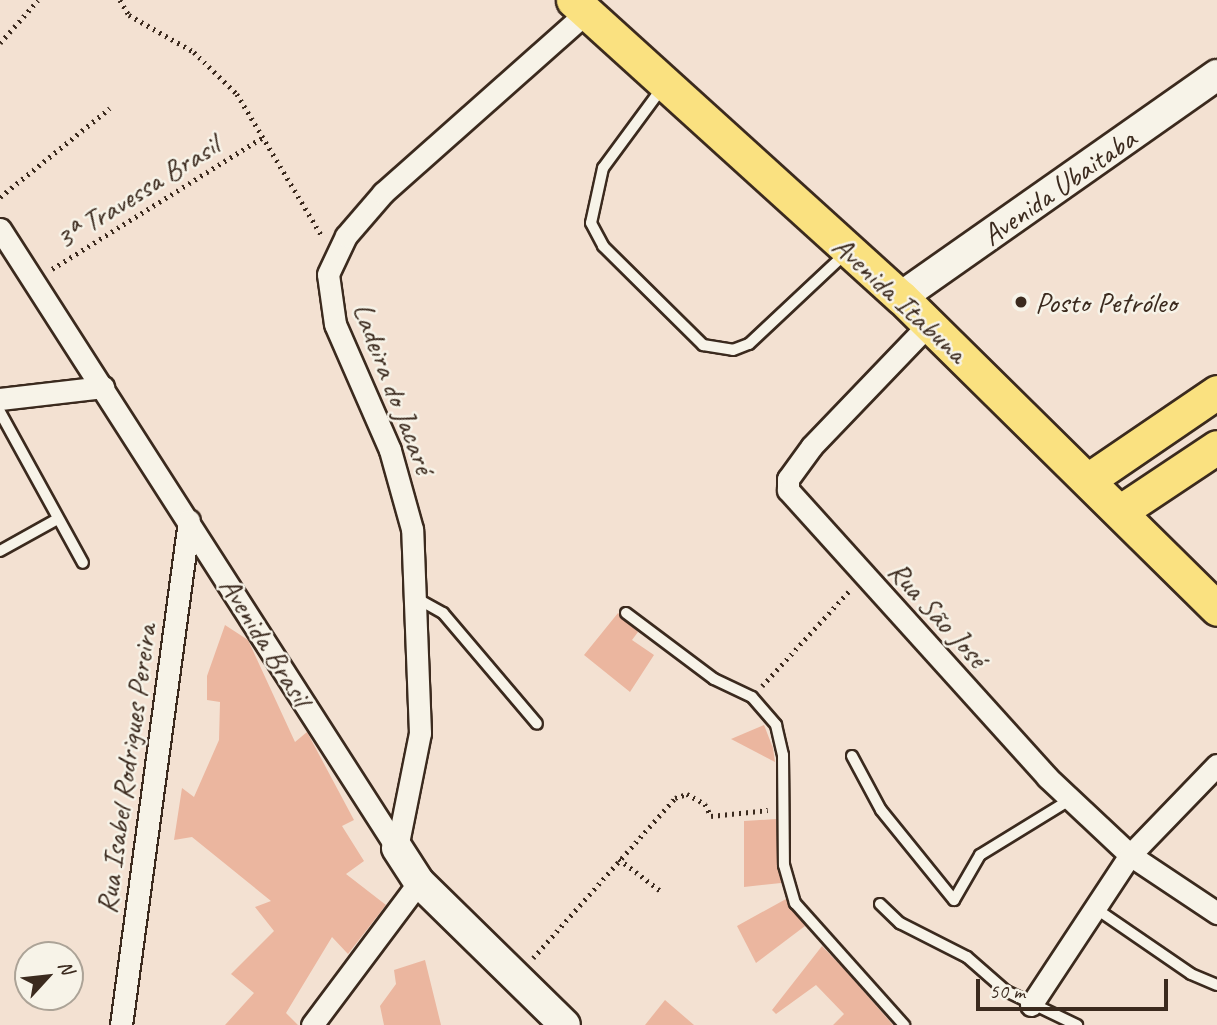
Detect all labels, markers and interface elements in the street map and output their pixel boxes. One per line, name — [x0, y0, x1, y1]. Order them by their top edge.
street label: Avenida Ubaitaba — [975, 121, 1143, 253]
street label: 3ª Travessa Brasil — [48, 127, 226, 257]
street label: Avenida Itabuna — [825, 228, 975, 370]
place label: Posto Petróleo — [1035, 284, 1176, 320]
marker: Posto Petróleo — [1013, 294, 1029, 310]
street label: Ladeira do Jacaré — [345, 298, 443, 478]
street label: Rua São José — [881, 553, 995, 675]
street label: Avenida Brasil — [212, 570, 320, 712]
street label: Rua Isabel Rodrigues Pereira — [88, 622, 164, 916]
north arrow — [14, 941, 84, 1011]
text: N — [53, 957, 79, 978]
scale bar — [979, 965, 1172, 1009]
text: 50 m — [989, 978, 1025, 1004]

